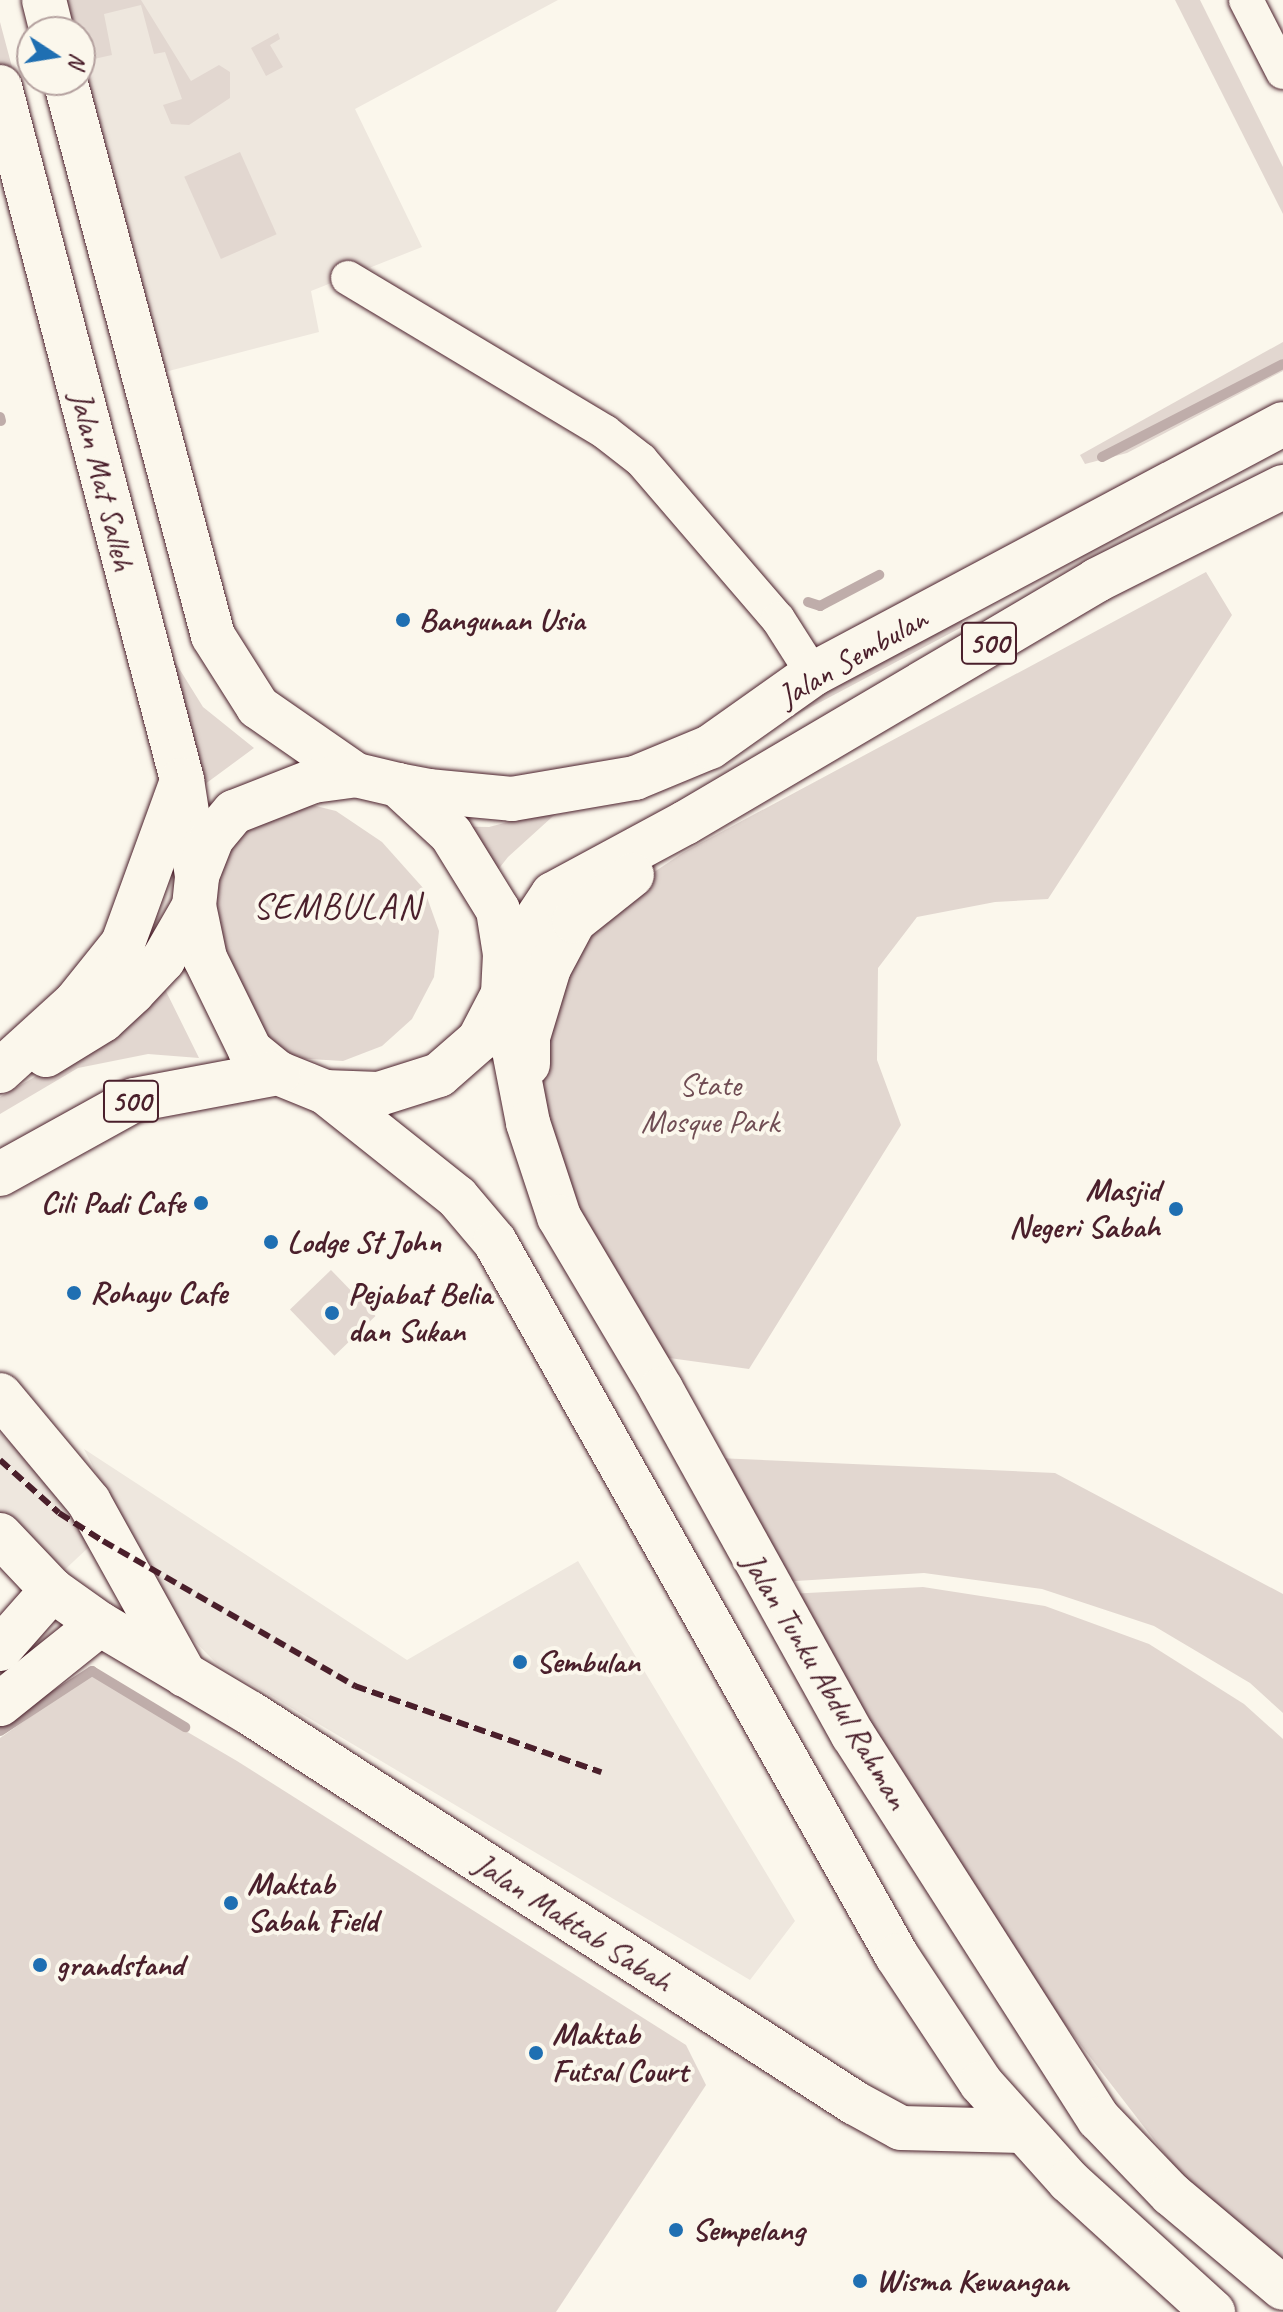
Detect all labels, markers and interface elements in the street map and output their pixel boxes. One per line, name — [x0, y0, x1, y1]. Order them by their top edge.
north arrow — [16, 16, 96, 96]
text: N — [62, 51, 93, 70]
street label: Jalan Mat Salleh — [61, 387, 143, 575]
street label: Jalan Sembulan — [772, 600, 934, 716]
place label: Bangunan Usia — [419, 601, 585, 639]
marker: Bangunan Usia — [394, 611, 412, 629]
road number: 500 — [959, 617, 1019, 669]
district label: SEMBULAN — [254, 885, 420, 929]
park label: State Mosque Park — [641, 1067, 779, 1142]
road number: 500 — [101, 1075, 161, 1127]
place label: Masjid Negeri Sabah — [1009, 1172, 1160, 1247]
place label: Cili Padi Cafe — [39, 1184, 185, 1222]
marker: Cili Padi Cafe — [192, 1194, 210, 1212]
marker: Masjid Negeri Sabah — [1167, 1200, 1185, 1218]
place label: Lodge St John — [287, 1223, 441, 1261]
marker: Lodge St John — [262, 1233, 280, 1251]
place label: Rohayu Cafe — [90, 1274, 227, 1312]
place label: Pejabat Belia dan Sukan — [348, 1276, 492, 1351]
marker: Rohayu Cafe — [65, 1284, 83, 1302]
marker: Pejabat Belia dan Sukan — [323, 1304, 341, 1322]
street label: Jalan Tunku Abdul Rahman — [733, 1545, 917, 1817]
place label: Sembulan — [536, 1643, 640, 1681]
marker: Sembulan — [511, 1653, 529, 1671]
street label: Jalan Maktab Sabah — [467, 1845, 679, 2001]
place label: Maktab Sabah Field — [247, 1866, 377, 1941]
marker: Maktab Sabah Field — [222, 1894, 240, 1912]
place label: grandstand — [56, 1946, 183, 1984]
marker: grandstand — [31, 1956, 49, 1974]
place label: Maktab Futsal Court — [552, 2016, 688, 2091]
marker: Maktab Futsal Court — [527, 2044, 545, 2062]
place label: Sempelang — [692, 2211, 804, 2249]
marker: Sempelang — [667, 2221, 685, 2239]
place label: Wisma Kewangan — [876, 2262, 1068, 2300]
marker: Wisma Kewangan — [851, 2272, 869, 2290]

